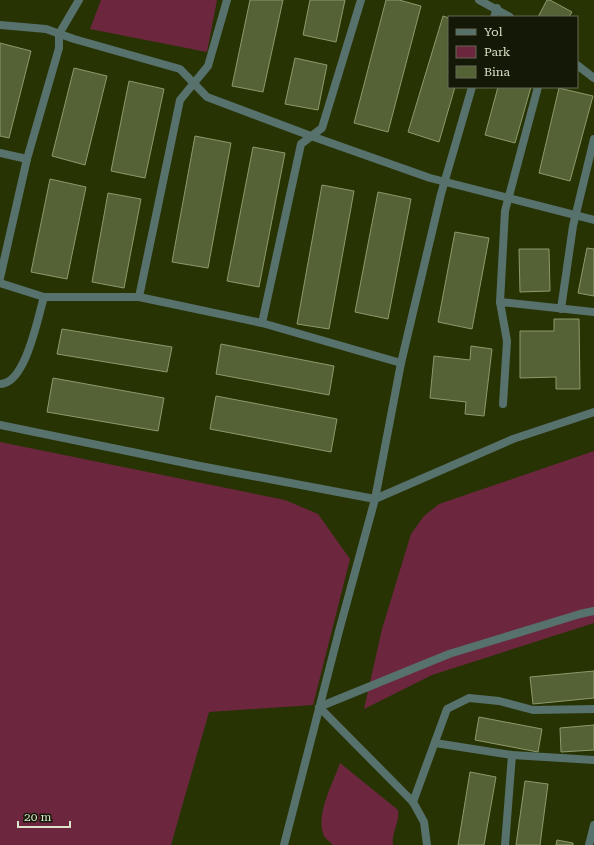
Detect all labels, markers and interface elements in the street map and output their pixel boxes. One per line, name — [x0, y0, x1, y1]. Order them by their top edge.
legend — [448, 16, 578, 88]
text: Yol — [484, 25, 503, 39]
text: Park — [484, 45, 511, 59]
text: Bina — [484, 65, 511, 79]
scale bar — [18, 803, 70, 829]
text: 20 m — [24, 810, 51, 824]

